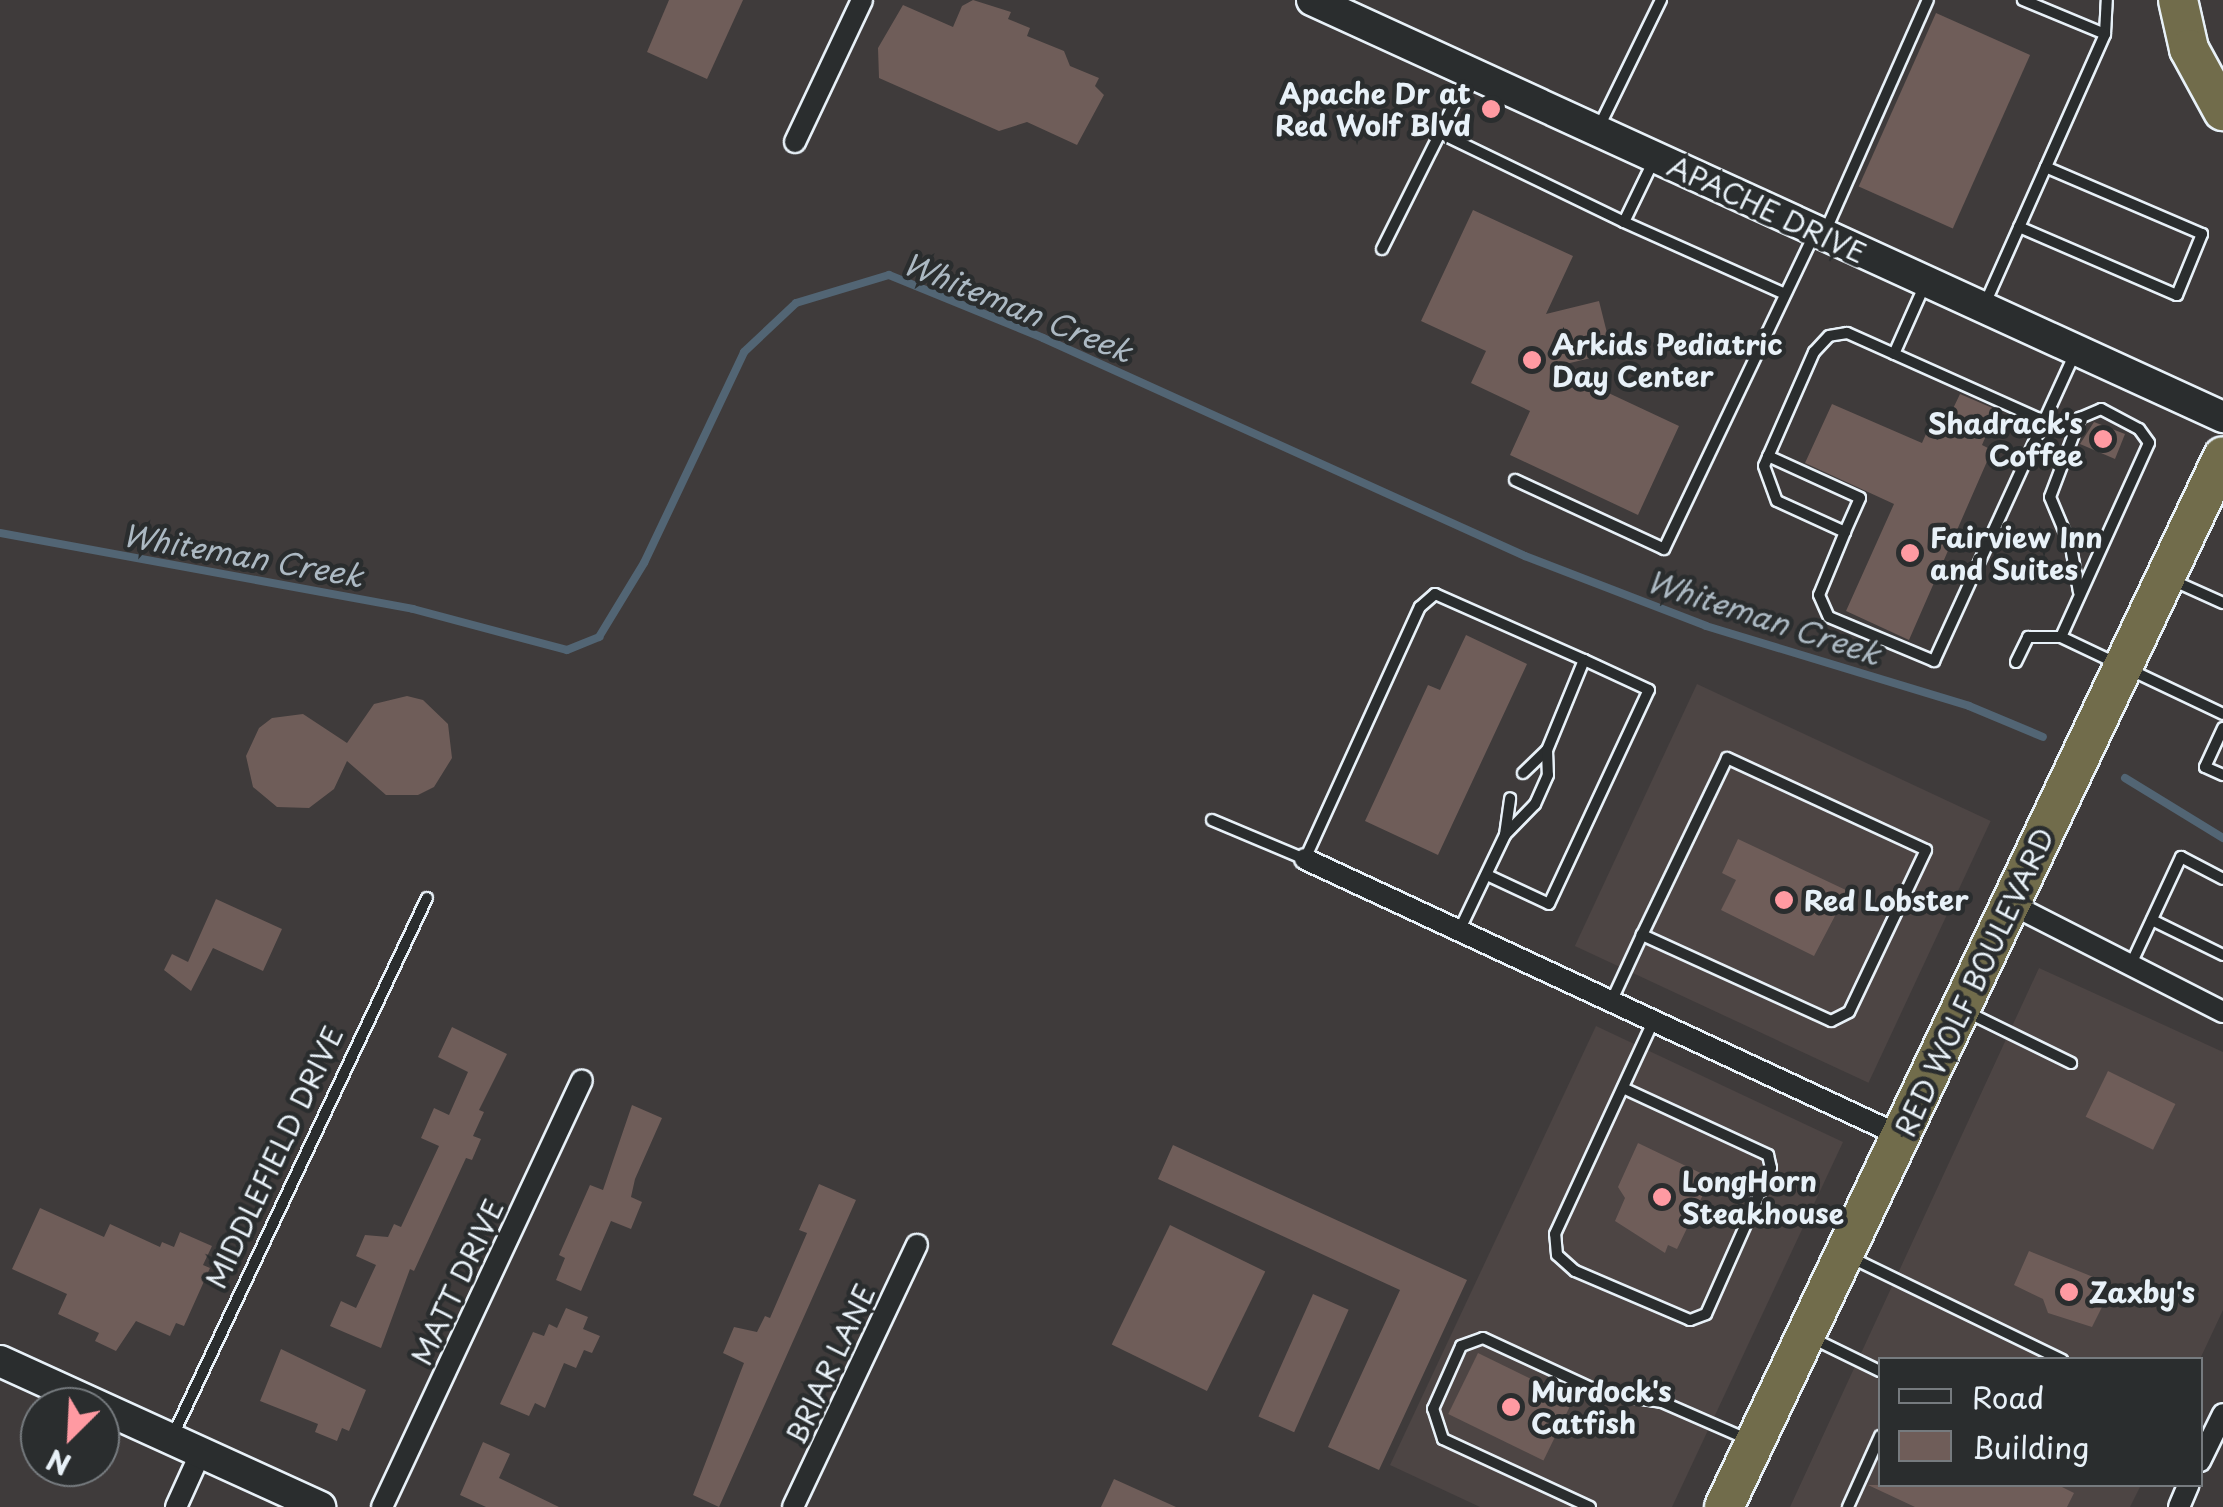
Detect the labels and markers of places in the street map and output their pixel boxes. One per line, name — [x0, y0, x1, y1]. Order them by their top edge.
place label: Apache Dr at Red Wolf Blvd — [1272, 76, 1471, 142]
marker: Apache Dr at Red Wolf Blvd — [1480, 98, 1502, 120]
place label: Arkids Pediatric Day Center — [1552, 327, 1783, 393]
marker: Arkids Pediatric Day Center — [1521, 349, 1543, 371]
place label: Shadrack's Coffee — [1928, 406, 2083, 472]
marker: Shadrack's Coffee — [2092, 428, 2114, 450]
place label: Fairview Inn and Suites — [1930, 520, 2104, 586]
marker: Fairview Inn and Suites — [1899, 542, 1921, 564]
place label: Red Lobster — [1804, 883, 1971, 917]
marker: Red Lobster — [1773, 889, 1795, 911]
place label: LongHorn Steakhouse — [1682, 1164, 1844, 1230]
marker: LongHorn Steakhouse — [1651, 1186, 1673, 1208]
place label: Zaxby's — [2089, 1275, 2195, 1309]
marker: Zaxby's — [2058, 1281, 2080, 1303]
place label: Murdock's Catfish — [1531, 1374, 1672, 1440]
marker: Murdock's Catfish — [1500, 1396, 1522, 1418]

